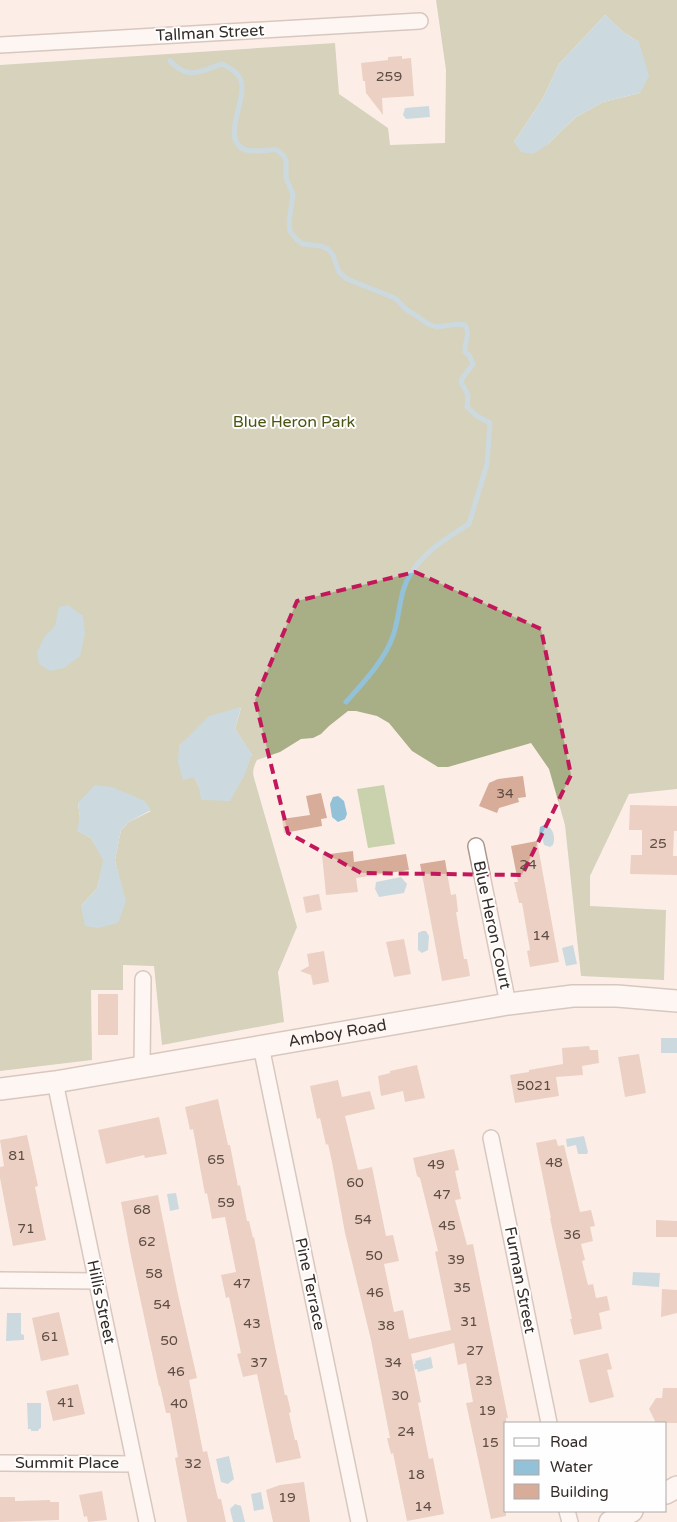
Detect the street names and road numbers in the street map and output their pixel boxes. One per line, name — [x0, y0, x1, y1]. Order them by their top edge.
street label: Tallman Street — [155, 20, 265, 46]
street label: Blue Heron Court — [469, 859, 515, 991]
street label: Amboy Road — [287, 1015, 388, 1052]
street label: Furman Street — [500, 1225, 540, 1335]
street label: Pine Terrace — [290, 1236, 330, 1332]
street label: Hillis Street — [82, 1258, 120, 1346]
street label: Summit Place — [15, 1453, 119, 1473]

